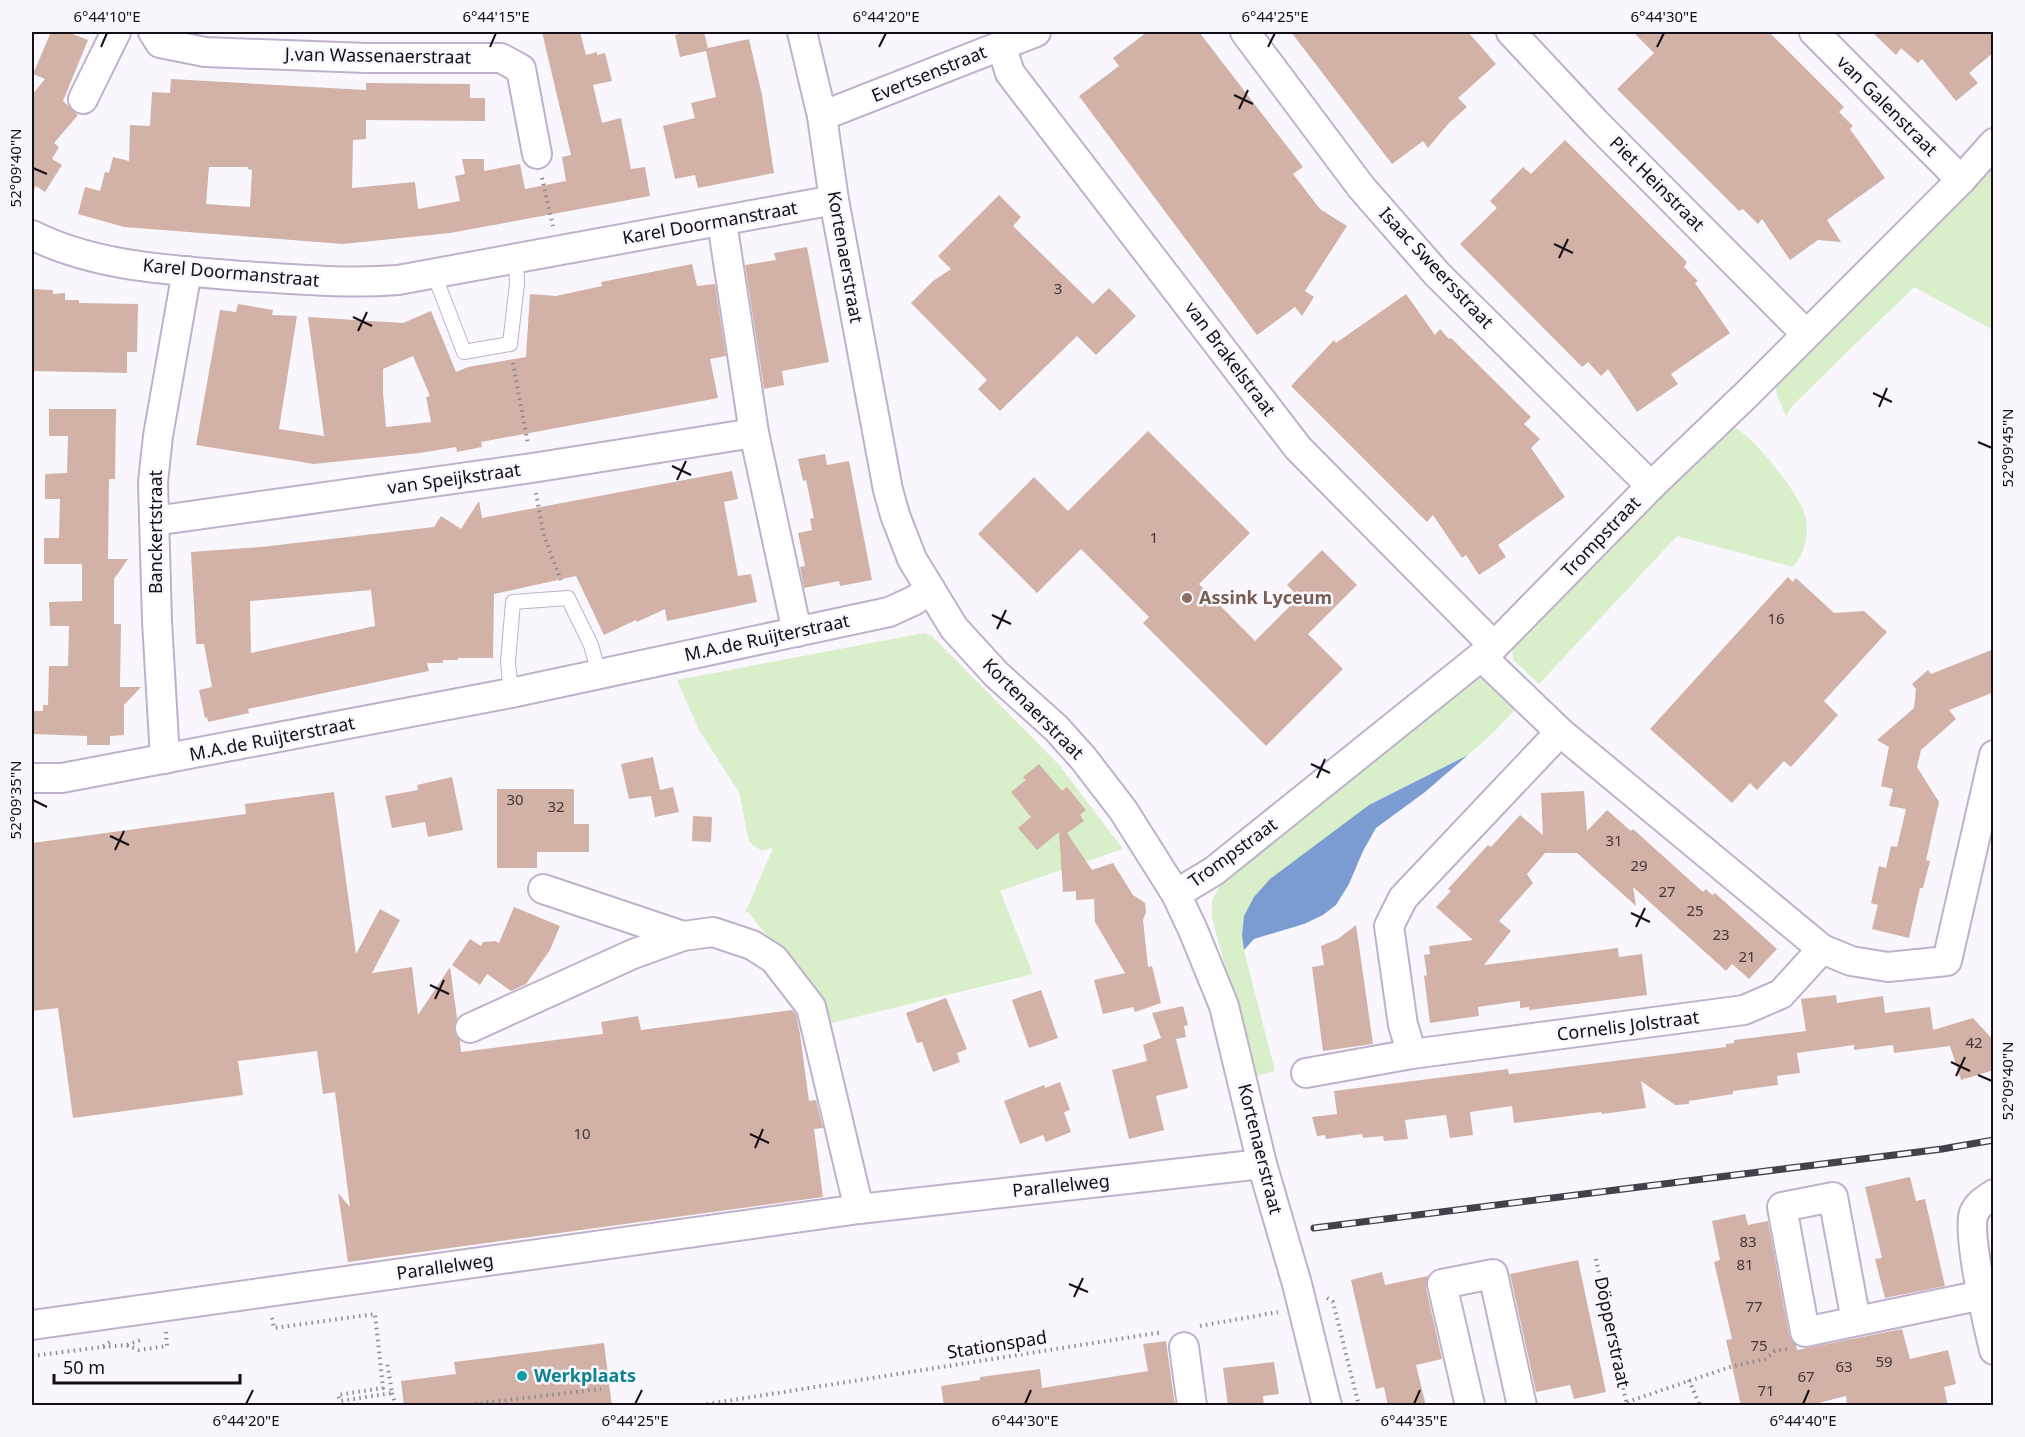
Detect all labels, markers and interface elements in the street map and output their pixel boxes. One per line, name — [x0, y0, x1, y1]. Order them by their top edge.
text: 6°44'10"E — [73, 6, 141, 26]
text: 6°44'15"E — [462, 6, 530, 26]
text: 6°44'20"E — [852, 6, 920, 26]
text: 6°44'25"E — [1241, 6, 1309, 26]
text: 6°44'30"E — [1630, 6, 1698, 26]
street label: Evertsenstraat — [868, 39, 990, 107]
street label: J.van Wassenaerstraat — [283, 41, 472, 69]
street label: van Galenstraat — [1832, 50, 1944, 161]
text: 52°09'40"N — [5, 129, 25, 207]
street label: Piet Heinstraat — [1605, 131, 1711, 236]
street label: Kortenaerstraat — [823, 189, 870, 325]
street label: Karel Doormanstraat — [621, 195, 800, 249]
street label: Isaac Sweersstraat — [1374, 202, 1500, 333]
street label: Karel Doormanstraat — [142, 252, 321, 292]
house number: 3 — [1054, 278, 1062, 298]
street label: van Brakelstraat — [1180, 296, 1282, 421]
text: 52°09'45"N — [1997, 409, 2017, 487]
street label: van Speijkstraat — [386, 457, 522, 499]
street label: Banckertstraat — [143, 469, 167, 594]
street label: Trompstraat — [1556, 490, 1645, 582]
house number: 1 — [1150, 527, 1158, 547]
place label: Assink Lyceum — [1199, 585, 1332, 609]
marker: Assink Lyceum — [1180, 591, 1194, 605]
street label: M.A.de Ruijterstraat — [682, 608, 852, 666]
house number: 16 — [1767, 608, 1785, 628]
street label: Kortenaerstraat — [978, 652, 1090, 764]
street label: M.A.de Ruijterstraat — [187, 710, 357, 766]
text: 52°09'35"N — [5, 761, 25, 839]
house number: 30 — [506, 789, 524, 809]
house number: 32 — [547, 796, 565, 816]
street label: Trompstraat — [1183, 812, 1282, 892]
house number: 31 — [1605, 830, 1623, 850]
house number: 29 — [1630, 855, 1648, 875]
house number: 27 — [1658, 881, 1676, 901]
house number: 25 — [1686, 900, 1704, 920]
house number: 23 — [1712, 924, 1730, 944]
house number: 21 — [1738, 946, 1756, 966]
street label: Cornelis Jolstraat — [1555, 1004, 1701, 1046]
house number: 42 — [1965, 1032, 1983, 1052]
text: 52°09'40"N — [1997, 1042, 2017, 1120]
street label: Kortenaerstraat — [1233, 1081, 1289, 1217]
house number: 10 — [573, 1123, 591, 1143]
street label: Parallelweg — [1011, 1168, 1111, 1202]
house number: 83 — [1739, 1231, 1757, 1251]
street label: Parallelweg — [395, 1247, 495, 1285]
house number: 81 — [1736, 1254, 1754, 1274]
street label: Döpperstraat — [1590, 1274, 1637, 1390]
house number: 77 — [1745, 1296, 1763, 1316]
street label: Stationspad — [945, 1324, 1048, 1364]
house number: 75 — [1750, 1335, 1768, 1355]
scale bar — [54, 1347, 240, 1385]
house number: 59 — [1875, 1351, 1893, 1371]
text: 50 m — [63, 1355, 105, 1379]
house number: 63 — [1835, 1356, 1853, 1376]
place label: Werkplaats — [534, 1363, 636, 1387]
house number: 67 — [1797, 1366, 1815, 1386]
marker: Werkplaats — [515, 1369, 529, 1383]
house number: 71 — [1757, 1380, 1775, 1400]
text: 6°44'20"E — [212, 1410, 280, 1430]
text: 6°44'25"E — [601, 1410, 669, 1430]
text: 6°44'30"E — [991, 1410, 1059, 1430]
text: 6°44'35"E — [1380, 1410, 1448, 1430]
text: 6°44'40"E — [1769, 1410, 1837, 1430]

